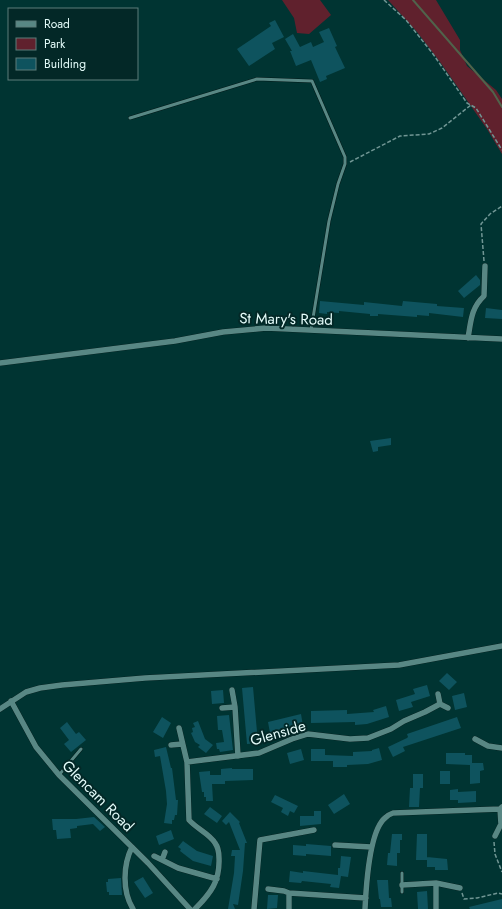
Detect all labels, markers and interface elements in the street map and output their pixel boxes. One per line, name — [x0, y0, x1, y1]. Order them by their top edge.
legend — [8, 8, 138, 80]
text: Road — [44, 15, 70, 33]
text: Park — [44, 35, 66, 53]
text: Building — [44, 55, 86, 73]
street label: St Mary's Road — [239, 307, 333, 331]
street label: Glenside — [248, 715, 309, 751]
street label: Glencam Road — [57, 755, 139, 837]

